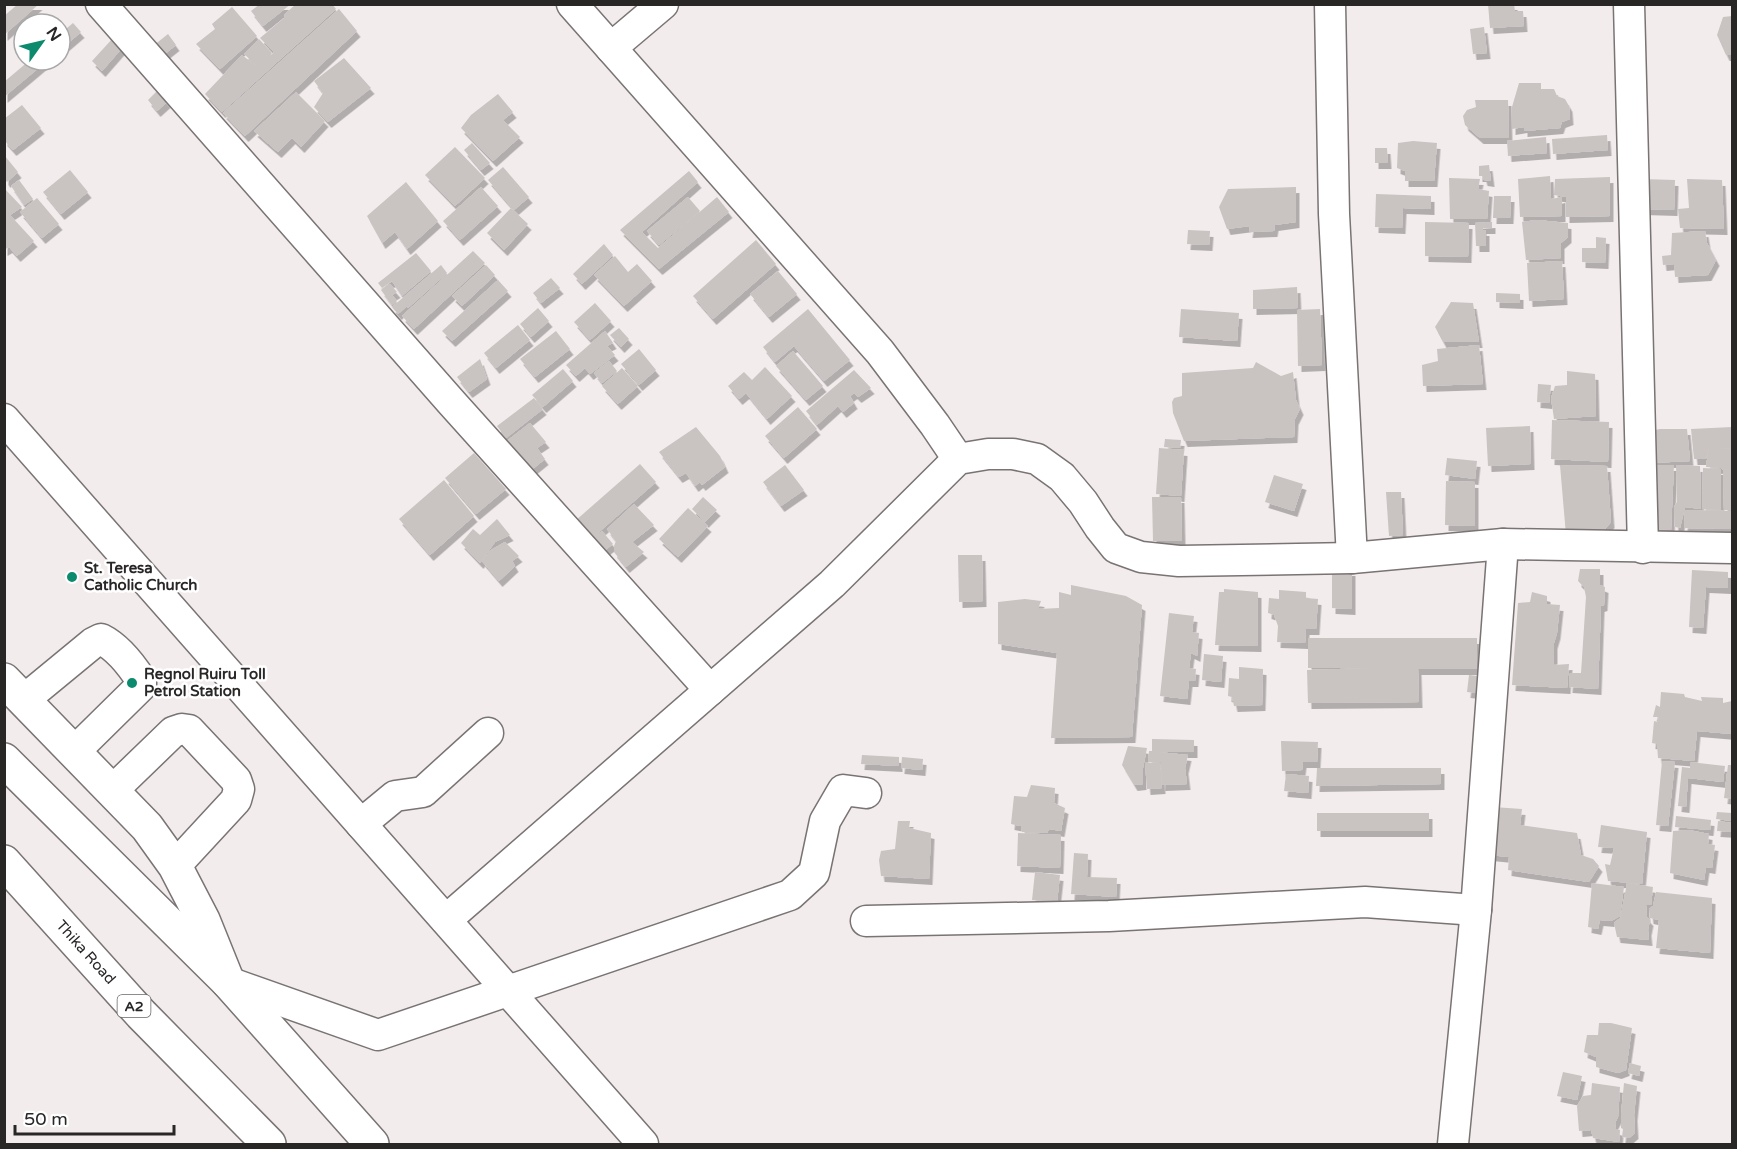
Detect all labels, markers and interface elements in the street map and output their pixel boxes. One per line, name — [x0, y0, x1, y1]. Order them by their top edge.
north arrow — [12, 12, 72, 72]
text: N — [42, 23, 65, 45]
place label: St. Teresa Catholic Church — [84, 559, 197, 594]
marker: St. Teresa Catholic Church — [65, 570, 79, 584]
place label: Regnol Ruiru Toll Petrol Station — [144, 665, 266, 700]
marker: Regnol Ruiru Toll Petrol Station — [125, 676, 139, 690]
street label: Thika Road — [53, 916, 119, 988]
road number: A2 — [118, 995, 150, 1017]
scale bar — [15, 1098, 174, 1136]
text: 50 m — [24, 1108, 68, 1130]

